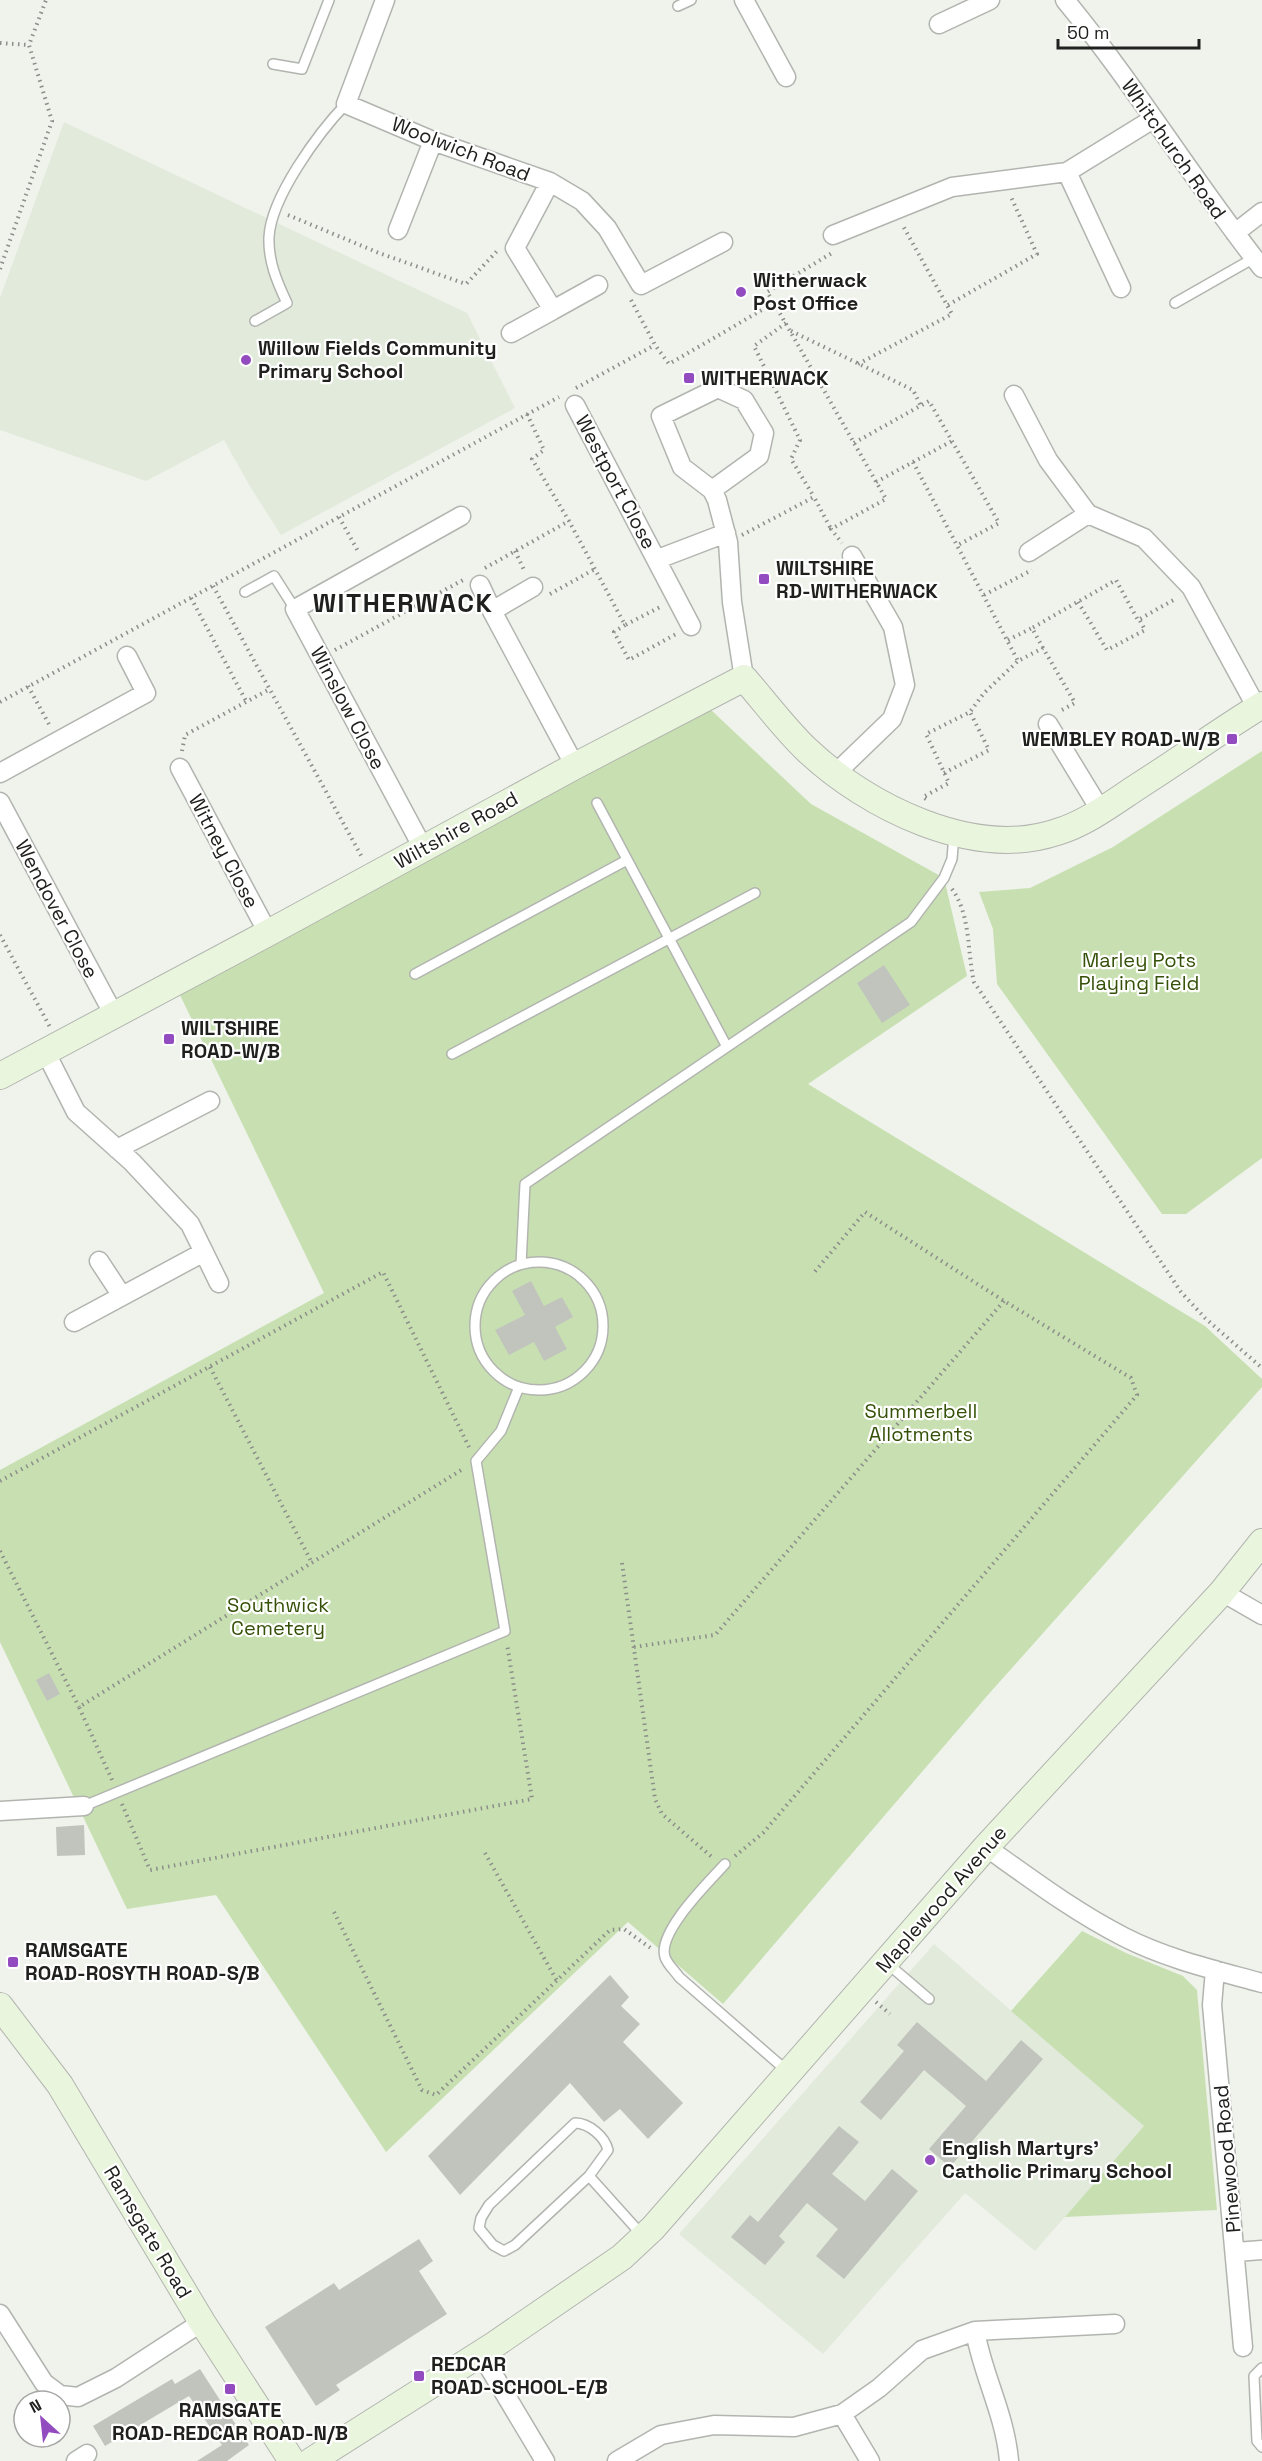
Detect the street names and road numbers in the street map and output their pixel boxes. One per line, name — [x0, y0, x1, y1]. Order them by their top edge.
street label: Whitchurch Road — [1116, 74, 1232, 224]
street label: Woolwich Road — [388, 111, 534, 187]
street label: Westport Close — [570, 410, 662, 554]
street label: Winslow Close — [305, 642, 391, 774]
street label: Wiltshire Road — [390, 785, 522, 875]
street label: Witney Close — [183, 789, 265, 913]
street label: Wendover Close — [9, 835, 105, 983]
street label: Maplewood Avenue — [870, 1820, 1012, 1978]
street label: Pinewood Road — [1208, 2084, 1246, 2234]
street label: Ramsgate Road — [98, 2161, 198, 2303]

